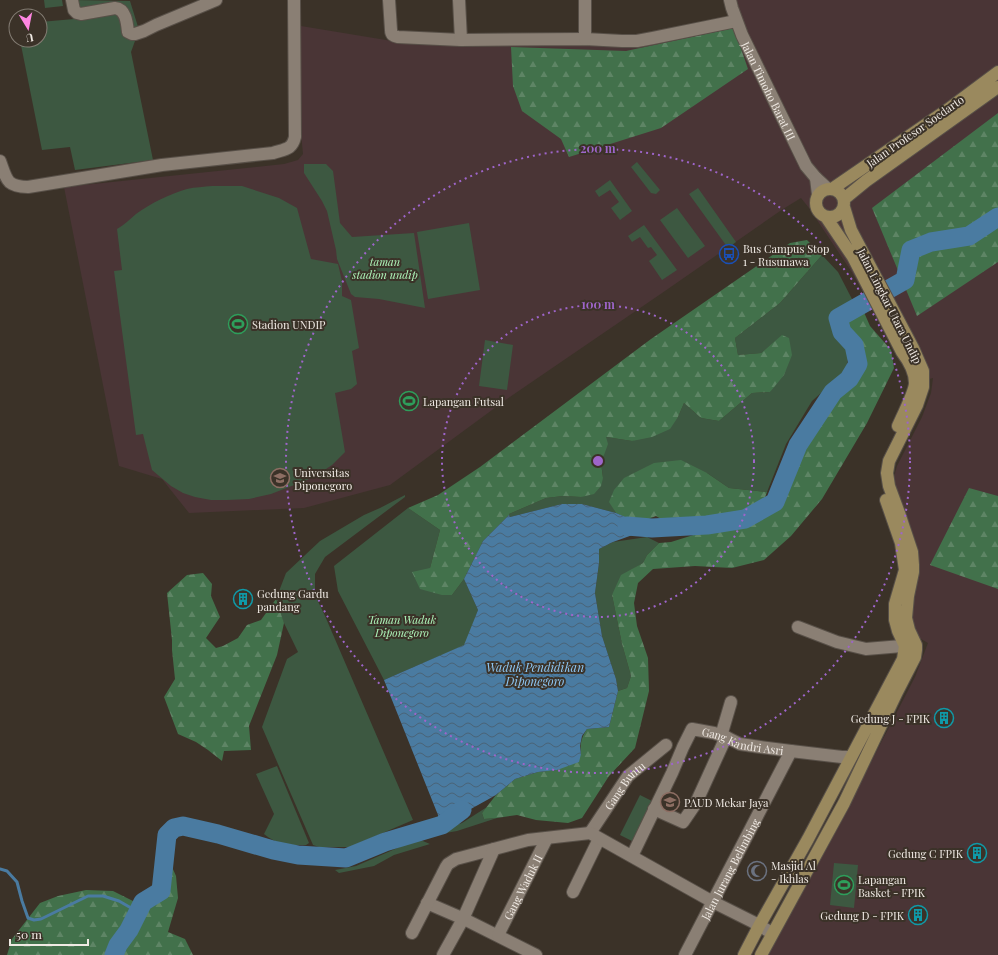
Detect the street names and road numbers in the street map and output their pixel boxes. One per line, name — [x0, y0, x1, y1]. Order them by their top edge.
street label: Jalan Timoho Barat III — [738, 38, 800, 143]
street label: Jalan Profesor Soedarto — [863, 92, 967, 171]
street label: Jalan Lingkar Utara Undip — [854, 245, 926, 366]
street label: Gang Kandri Asri — [701, 723, 785, 757]
street label: Gang Buntu — [600, 757, 648, 812]
street label: Jalan Jurang Belimbing — [697, 815, 762, 923]
street label: Gang Waduk II — [499, 851, 545, 922]

